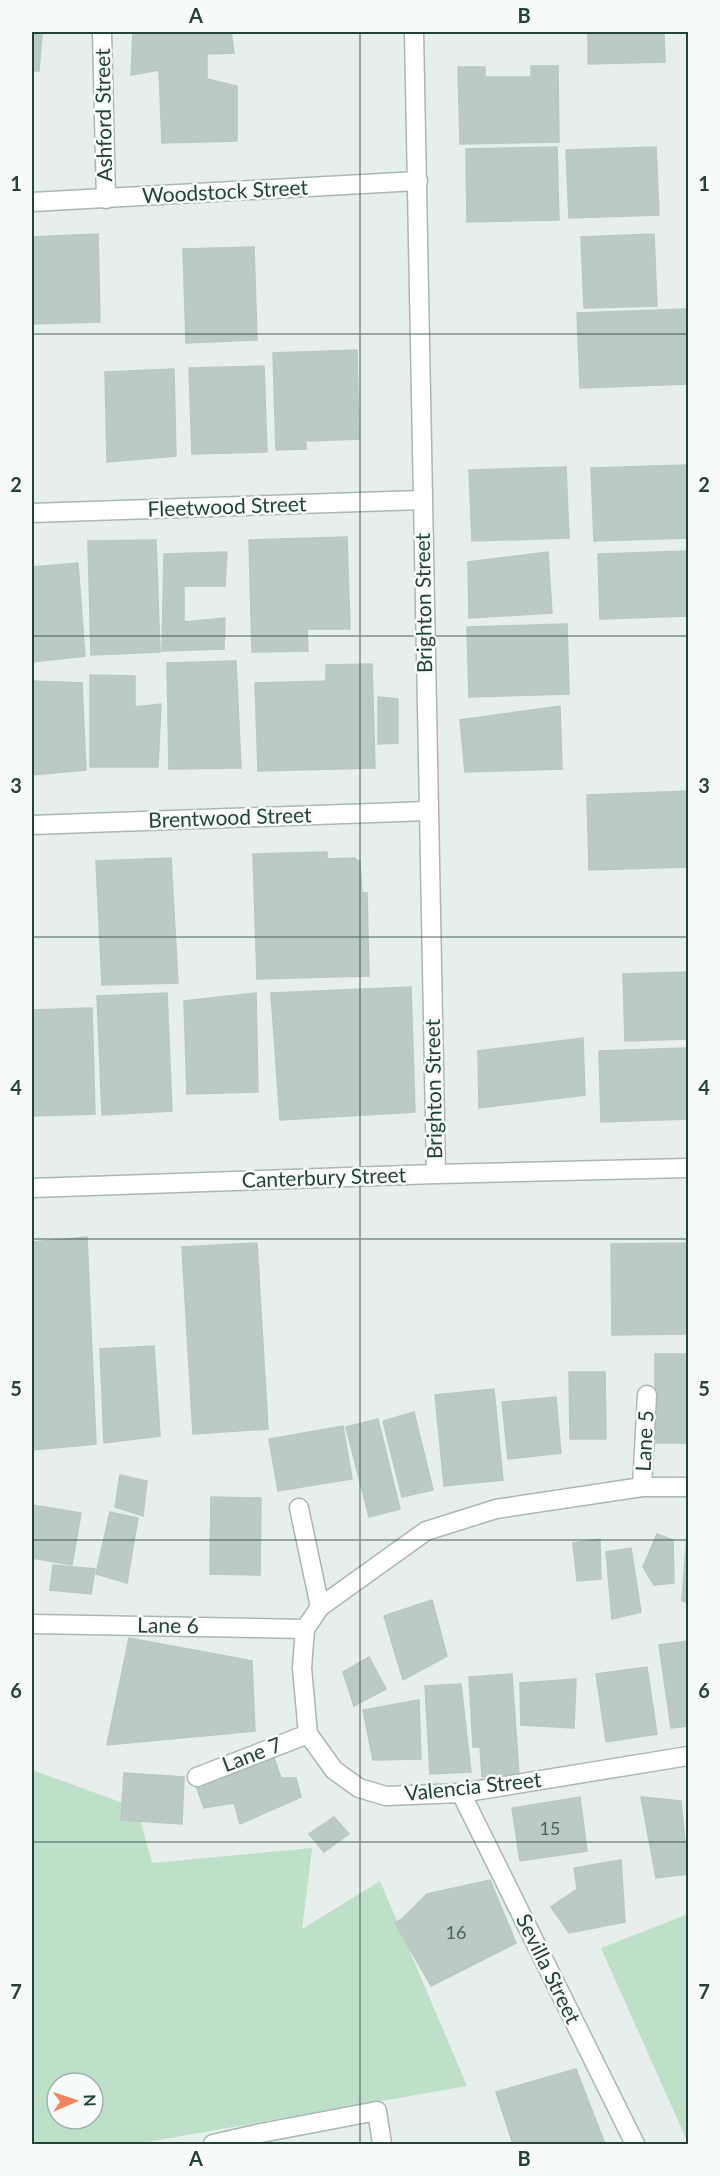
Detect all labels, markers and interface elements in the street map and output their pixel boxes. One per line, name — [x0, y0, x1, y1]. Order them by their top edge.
text: A — [188, 3, 203, 27]
text: B — [517, 3, 531, 27]
street label: Ashford Street — [89, 48, 116, 182]
text: 1 — [10, 171, 22, 195]
text: 1 — [698, 171, 710, 195]
street label: Woodstock Street — [141, 174, 309, 207]
text: 2 — [10, 472, 22, 496]
text: 2 — [698, 472, 710, 496]
street label: Fleetwood Street — [147, 490, 307, 521]
street label: Brighton Street — [409, 532, 436, 673]
text: 3 — [10, 773, 22, 797]
text: 3 — [698, 773, 710, 797]
street label: Brentwood Street — [148, 801, 312, 832]
street label: Brighton Street — [419, 1018, 446, 1159]
text: 4 — [10, 1075, 22, 1099]
text: 4 — [698, 1075, 710, 1099]
street label: Canterbury Street — [241, 1161, 407, 1192]
text: 5 — [10, 1376, 22, 1400]
text: 5 — [698, 1376, 710, 1400]
street label: Lane 5 — [629, 1410, 658, 1472]
street label: Lane 6 — [137, 1611, 199, 1638]
text: 6 — [10, 1678, 22, 1702]
text: 6 — [698, 1678, 710, 1702]
street label: Lane 7 — [218, 1731, 285, 1776]
street label: Valencia Street — [403, 1766, 543, 1805]
house number: 15 — [540, 1817, 560, 1839]
street label: Sevilla Street — [512, 1909, 587, 2028]
house number: 16 — [446, 1921, 466, 1943]
text: 7 — [10, 1979, 22, 2003]
text: 7 — [698, 1979, 710, 2003]
north arrow — [45, 2071, 105, 2131]
text: N — [81, 2094, 100, 2107]
text: A — [188, 2146, 203, 2170]
text: B — [517, 2146, 531, 2170]

